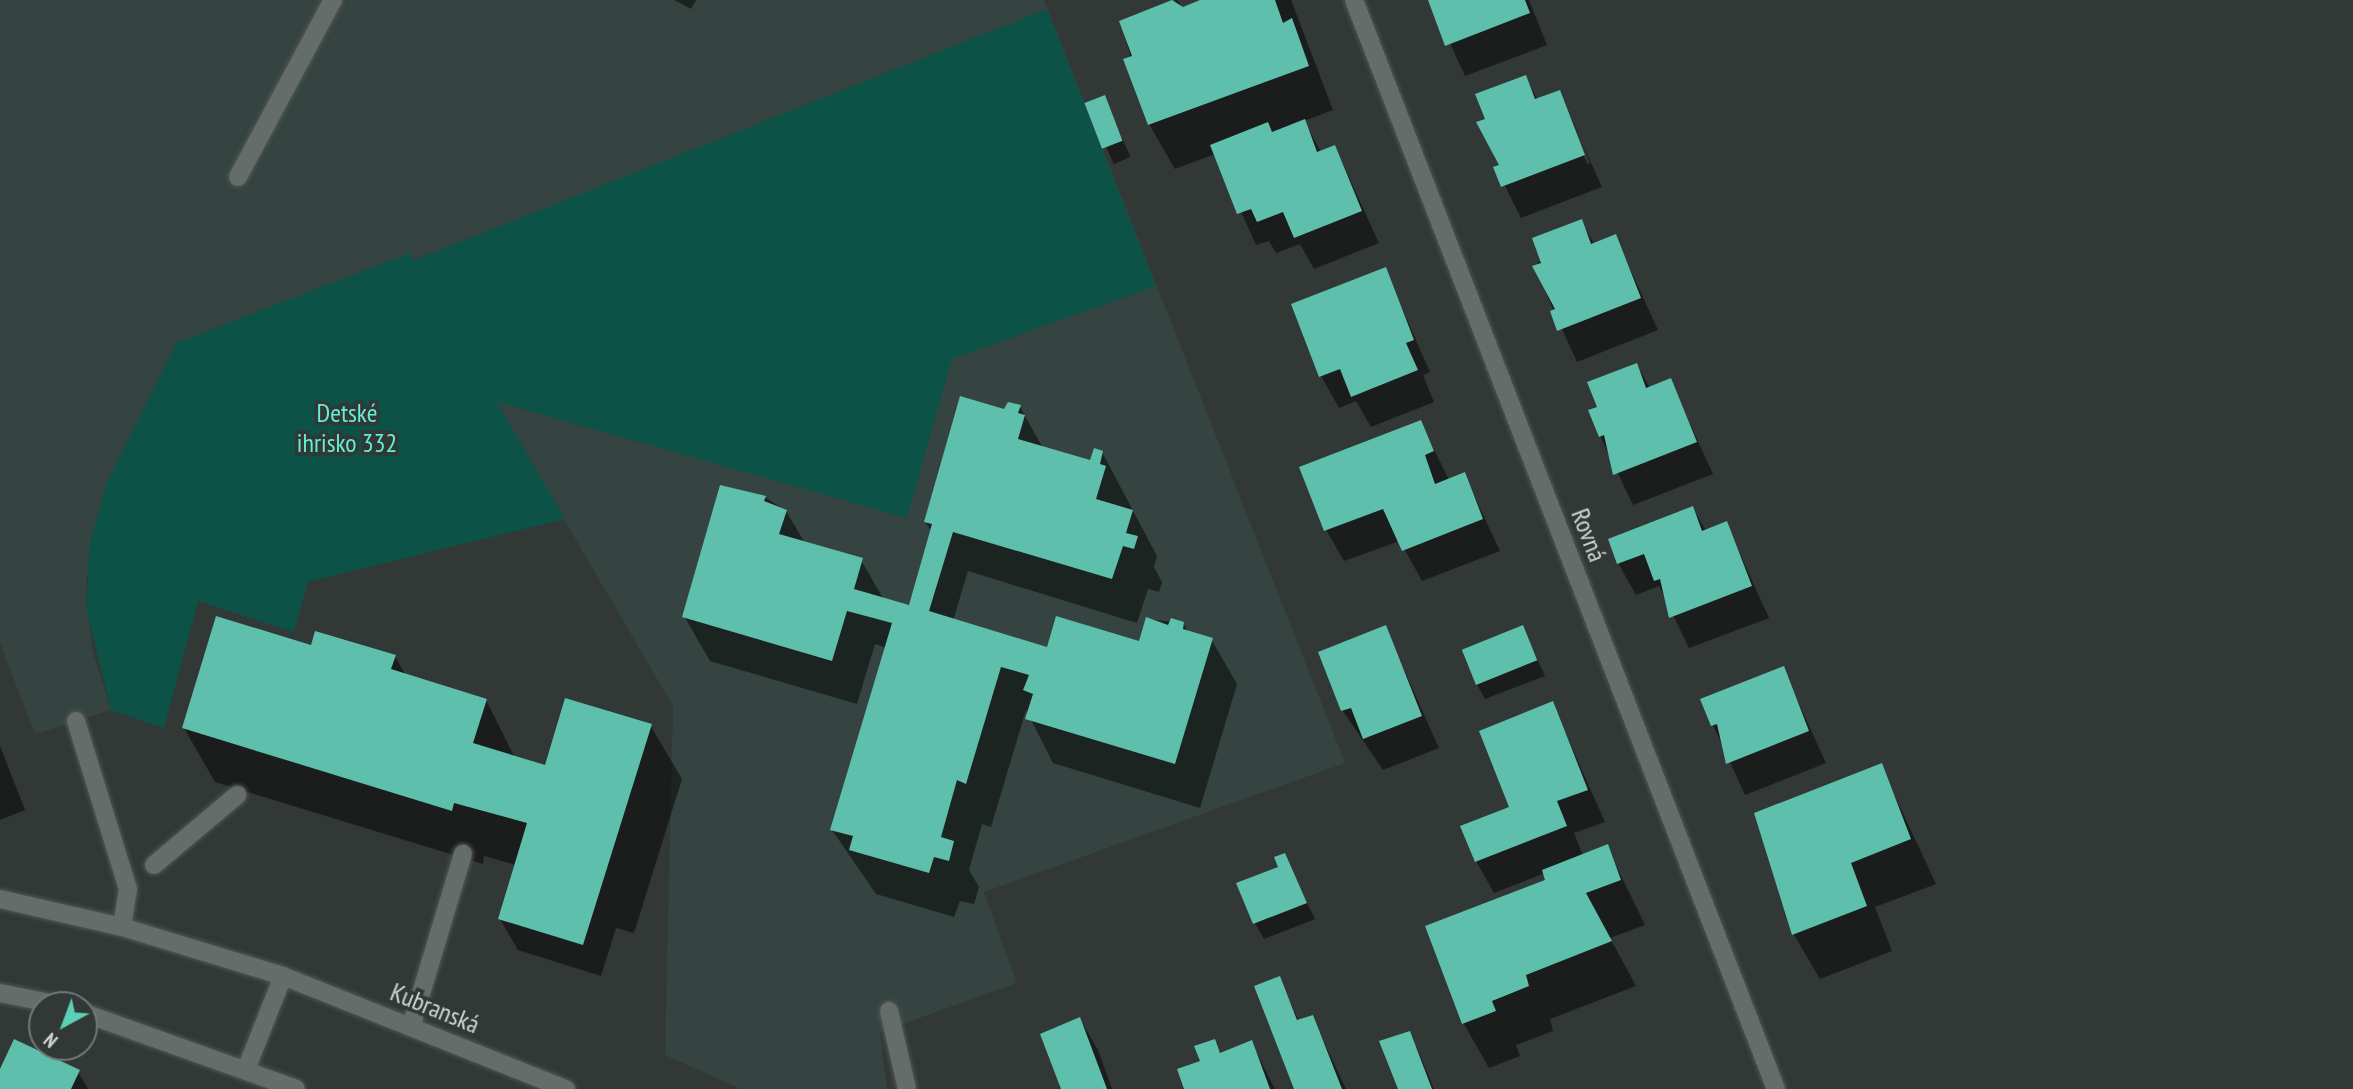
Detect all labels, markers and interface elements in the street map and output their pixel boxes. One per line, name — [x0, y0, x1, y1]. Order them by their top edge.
park label: Detské ihrisko 332 — [297, 397, 397, 458]
street label: Rovná — [1565, 504, 1613, 566]
street label: Kubranská — [386, 976, 484, 1040]
north arrow — [28, 991, 98, 1061]
text: N — [39, 1028, 62, 1053]

